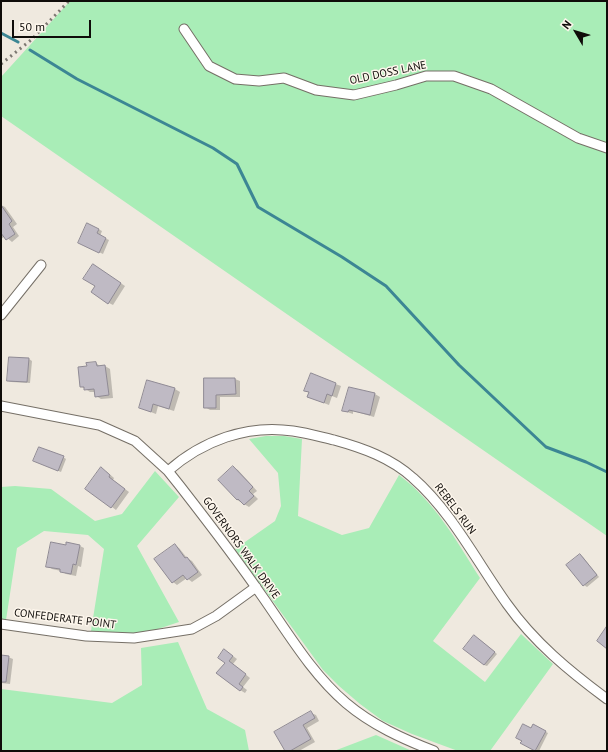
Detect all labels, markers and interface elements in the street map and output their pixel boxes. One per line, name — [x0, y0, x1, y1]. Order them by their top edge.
scale bar — [14, 12, 93, 38]
north arrow — [556, 12, 596, 52]
text: N — [559, 17, 574, 32]
text: 50 m — [19, 19, 45, 34]
street label: OLD DOSS LANE — [348, 58, 428, 88]
street label: REBELS RUN — [432, 481, 478, 537]
street label: GOVERNORS WALK DRIVE — [200, 495, 282, 601]
street label: CONFEDERATE POINT — [13, 606, 117, 632]

